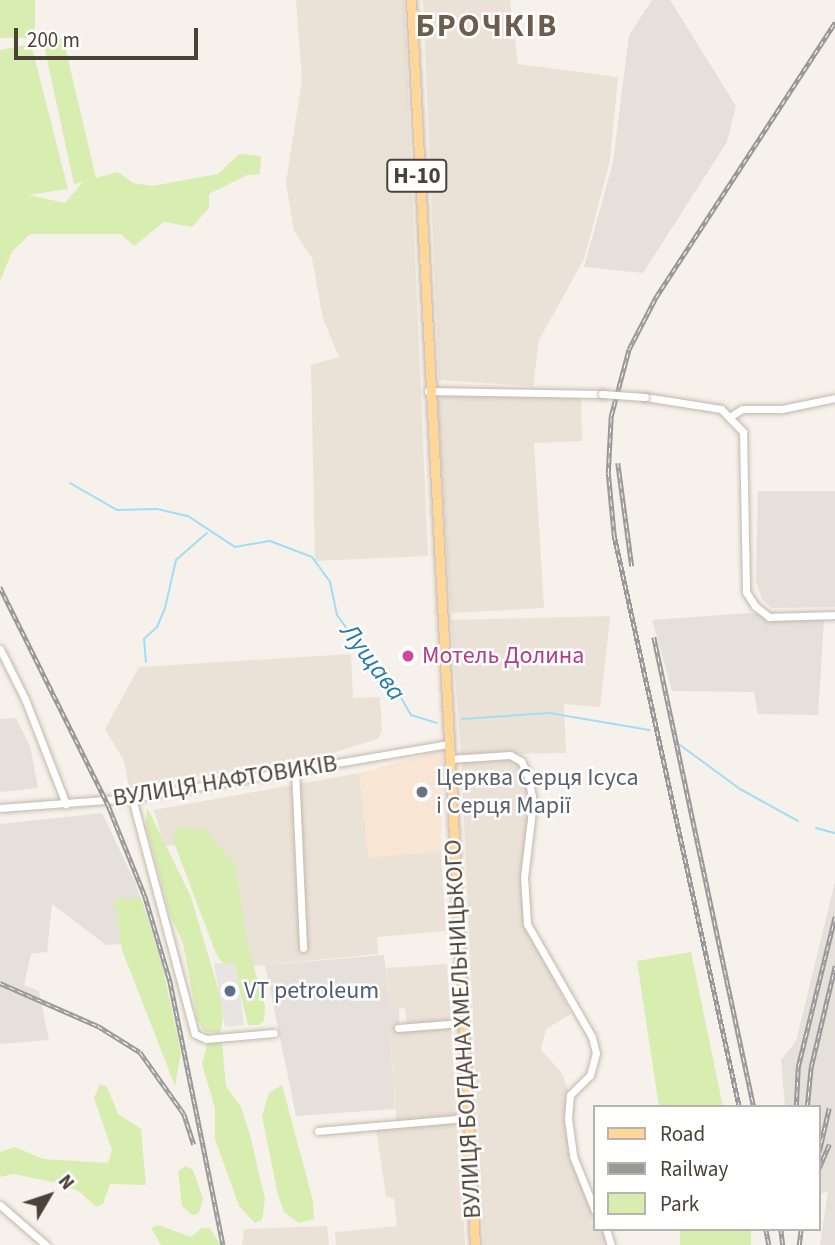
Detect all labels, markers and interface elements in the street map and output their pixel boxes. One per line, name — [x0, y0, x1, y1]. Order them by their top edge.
district label: БРОЧКІВ — [416, 7, 558, 45]
scale bar — [18, 14, 201, 58]
text: 200 m — [27, 25, 80, 55]
road number: Н-10 — [386, 156, 448, 196]
water label: Лущава — [334, 617, 412, 707]
place label: Мотель Долина — [422, 642, 584, 670]
marker: Мотель Долина — [400, 648, 416, 664]
street label: ВУЛИЦЯ НАФТОВИКІВ — [111, 749, 339, 813]
place label: Церква Серця Ісуса і Серця Марії — [436, 764, 639, 820]
marker: Церква Серця Ісуса і Серця Марії — [414, 784, 430, 800]
street label: ВУЛИЦЯ БОГДАНА ХМЕЛЬНИЦЬКОГО — [439, 839, 487, 1219]
place label: VT petroleum — [244, 977, 379, 1005]
marker: VT petroleum — [222, 983, 238, 999]
legend — [594, 1105, 821, 1231]
text: Road — [660, 1119, 705, 1149]
text: Railway — [660, 1154, 728, 1184]
north arrow — [14, 1161, 84, 1231]
text: N — [51, 1169, 80, 1196]
text: Park — [660, 1189, 699, 1219]

